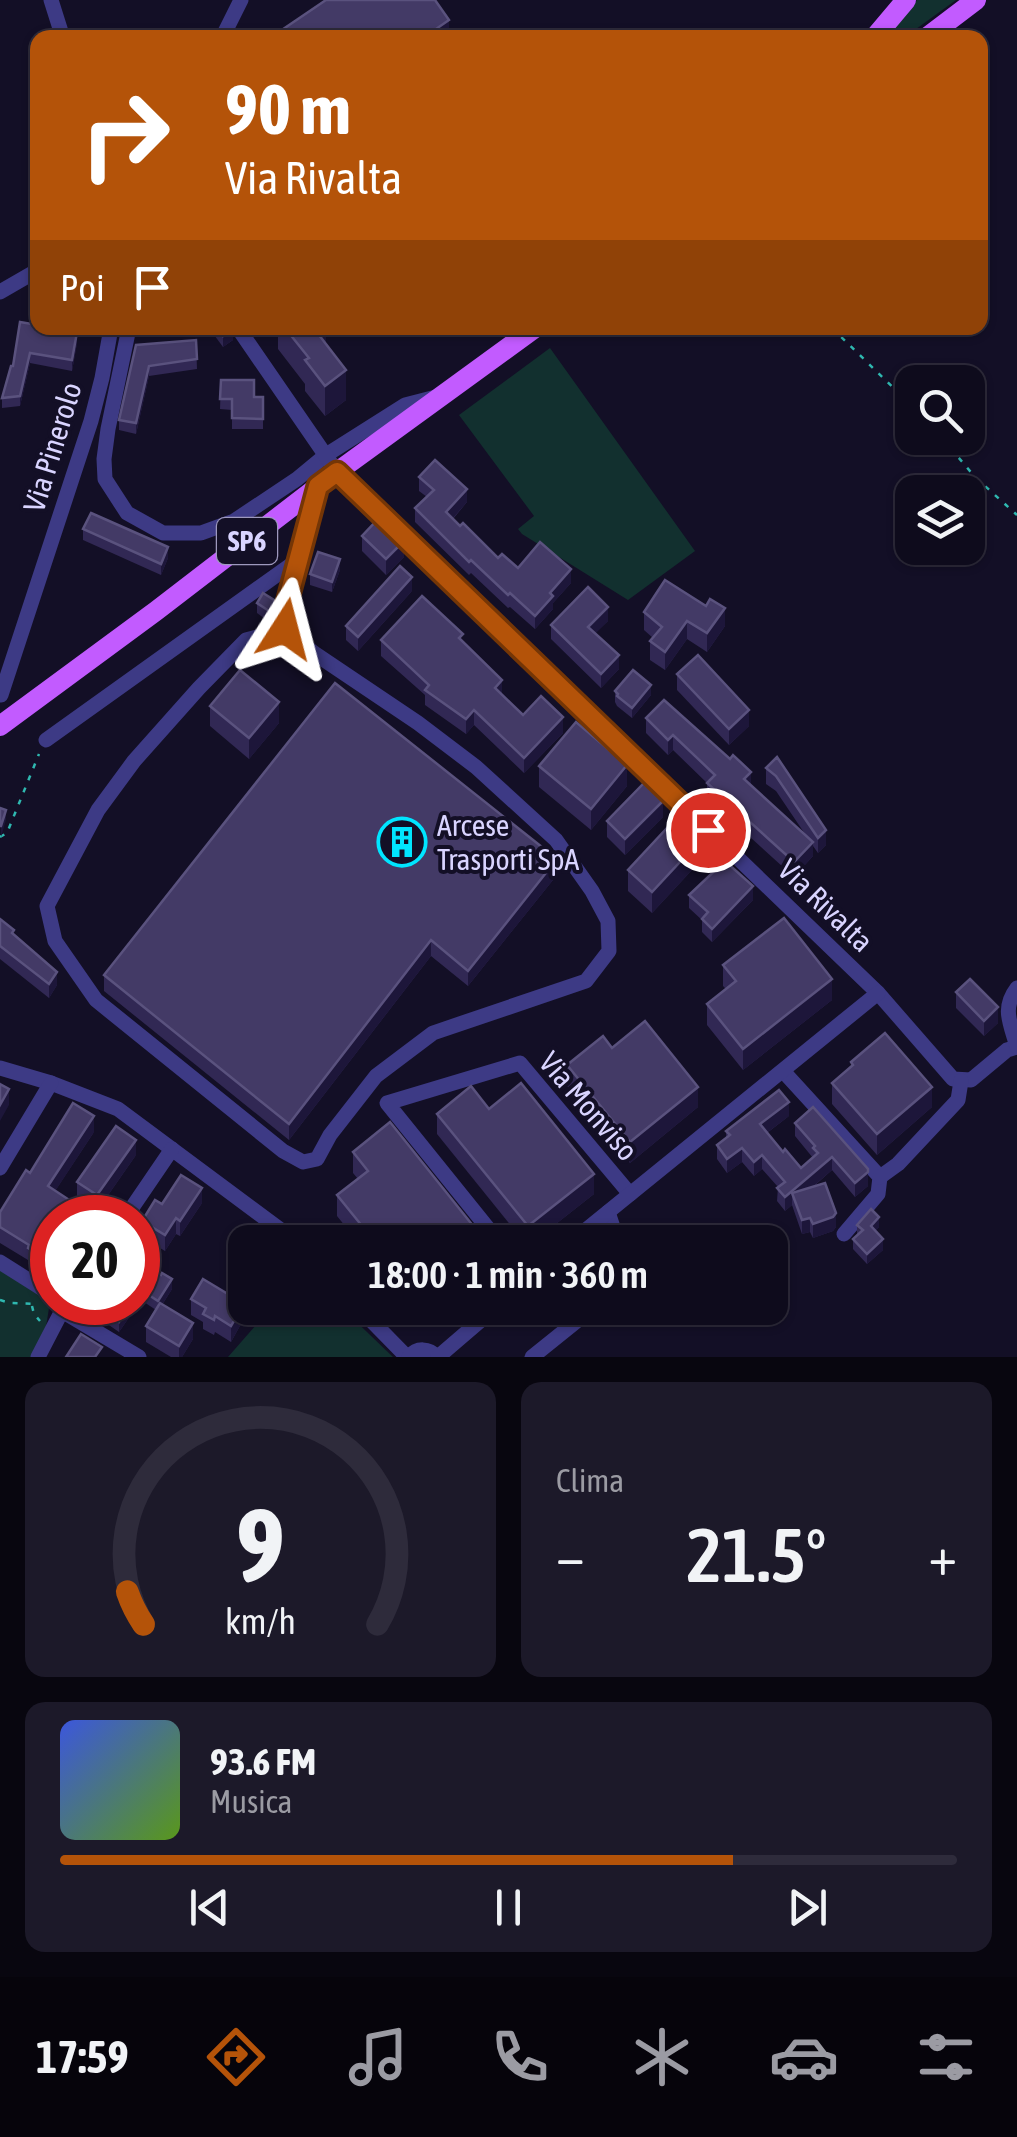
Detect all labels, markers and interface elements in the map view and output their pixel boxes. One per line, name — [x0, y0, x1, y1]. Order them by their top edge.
text: 90 m — [225, 69, 351, 149]
icon: right — [60, 70, 190, 200]
text: Via Rivalta — [225, 152, 402, 204]
icon: arrive — [125, 260, 180, 315]
text: Poi — [60, 266, 105, 309]
map controls — [895, 365, 985, 565]
button: search — [895, 365, 985, 455]
street label: Via Pinerolo — [16, 378, 88, 516]
button: layers — [895, 475, 985, 565]
road number: SP6 — [217, 518, 277, 564]
position arrow — [233, 577, 337, 681]
pin — [666, 788, 751, 873]
icon: arrive — [681, 803, 736, 858]
place label: Arcese Trasporti SpA — [437, 808, 579, 876]
building icon: Arcese Trasporti SpA — [376, 816, 428, 868]
street label: Via Rivalta — [772, 852, 880, 958]
street label: Via Monviso — [533, 1045, 645, 1167]
speed limit sign: 20 — [30, 1195, 160, 1325]
text: 18:00 · 1 min · 360 m — [368, 1253, 648, 1296]
text: Clima — [556, 1462, 624, 1499]
text: 9 — [236, 1485, 285, 1604]
text: 21.5° — [687, 1512, 826, 1598]
text: − — [556, 1524, 585, 1587]
text: + — [928, 1524, 957, 1587]
text: km/h — [225, 1601, 296, 1642]
text: 93.6 FM — [210, 1740, 316, 1783]
text: Musica — [210, 1783, 292, 1820]
icon: previous — [182, 1880, 237, 1935]
icon: pause — [481, 1880, 536, 1935]
icon: next — [780, 1880, 835, 1935]
icon: directions — [201, 2022, 271, 2092]
icon: music — [343, 2022, 413, 2092]
icon: phone — [485, 2022, 555, 2092]
icon: climate — [627, 2022, 697, 2092]
icon: car — [769, 2022, 839, 2092]
icon: filters — [911, 2022, 981, 2092]
text: 17:59 — [36, 2031, 129, 2083]

